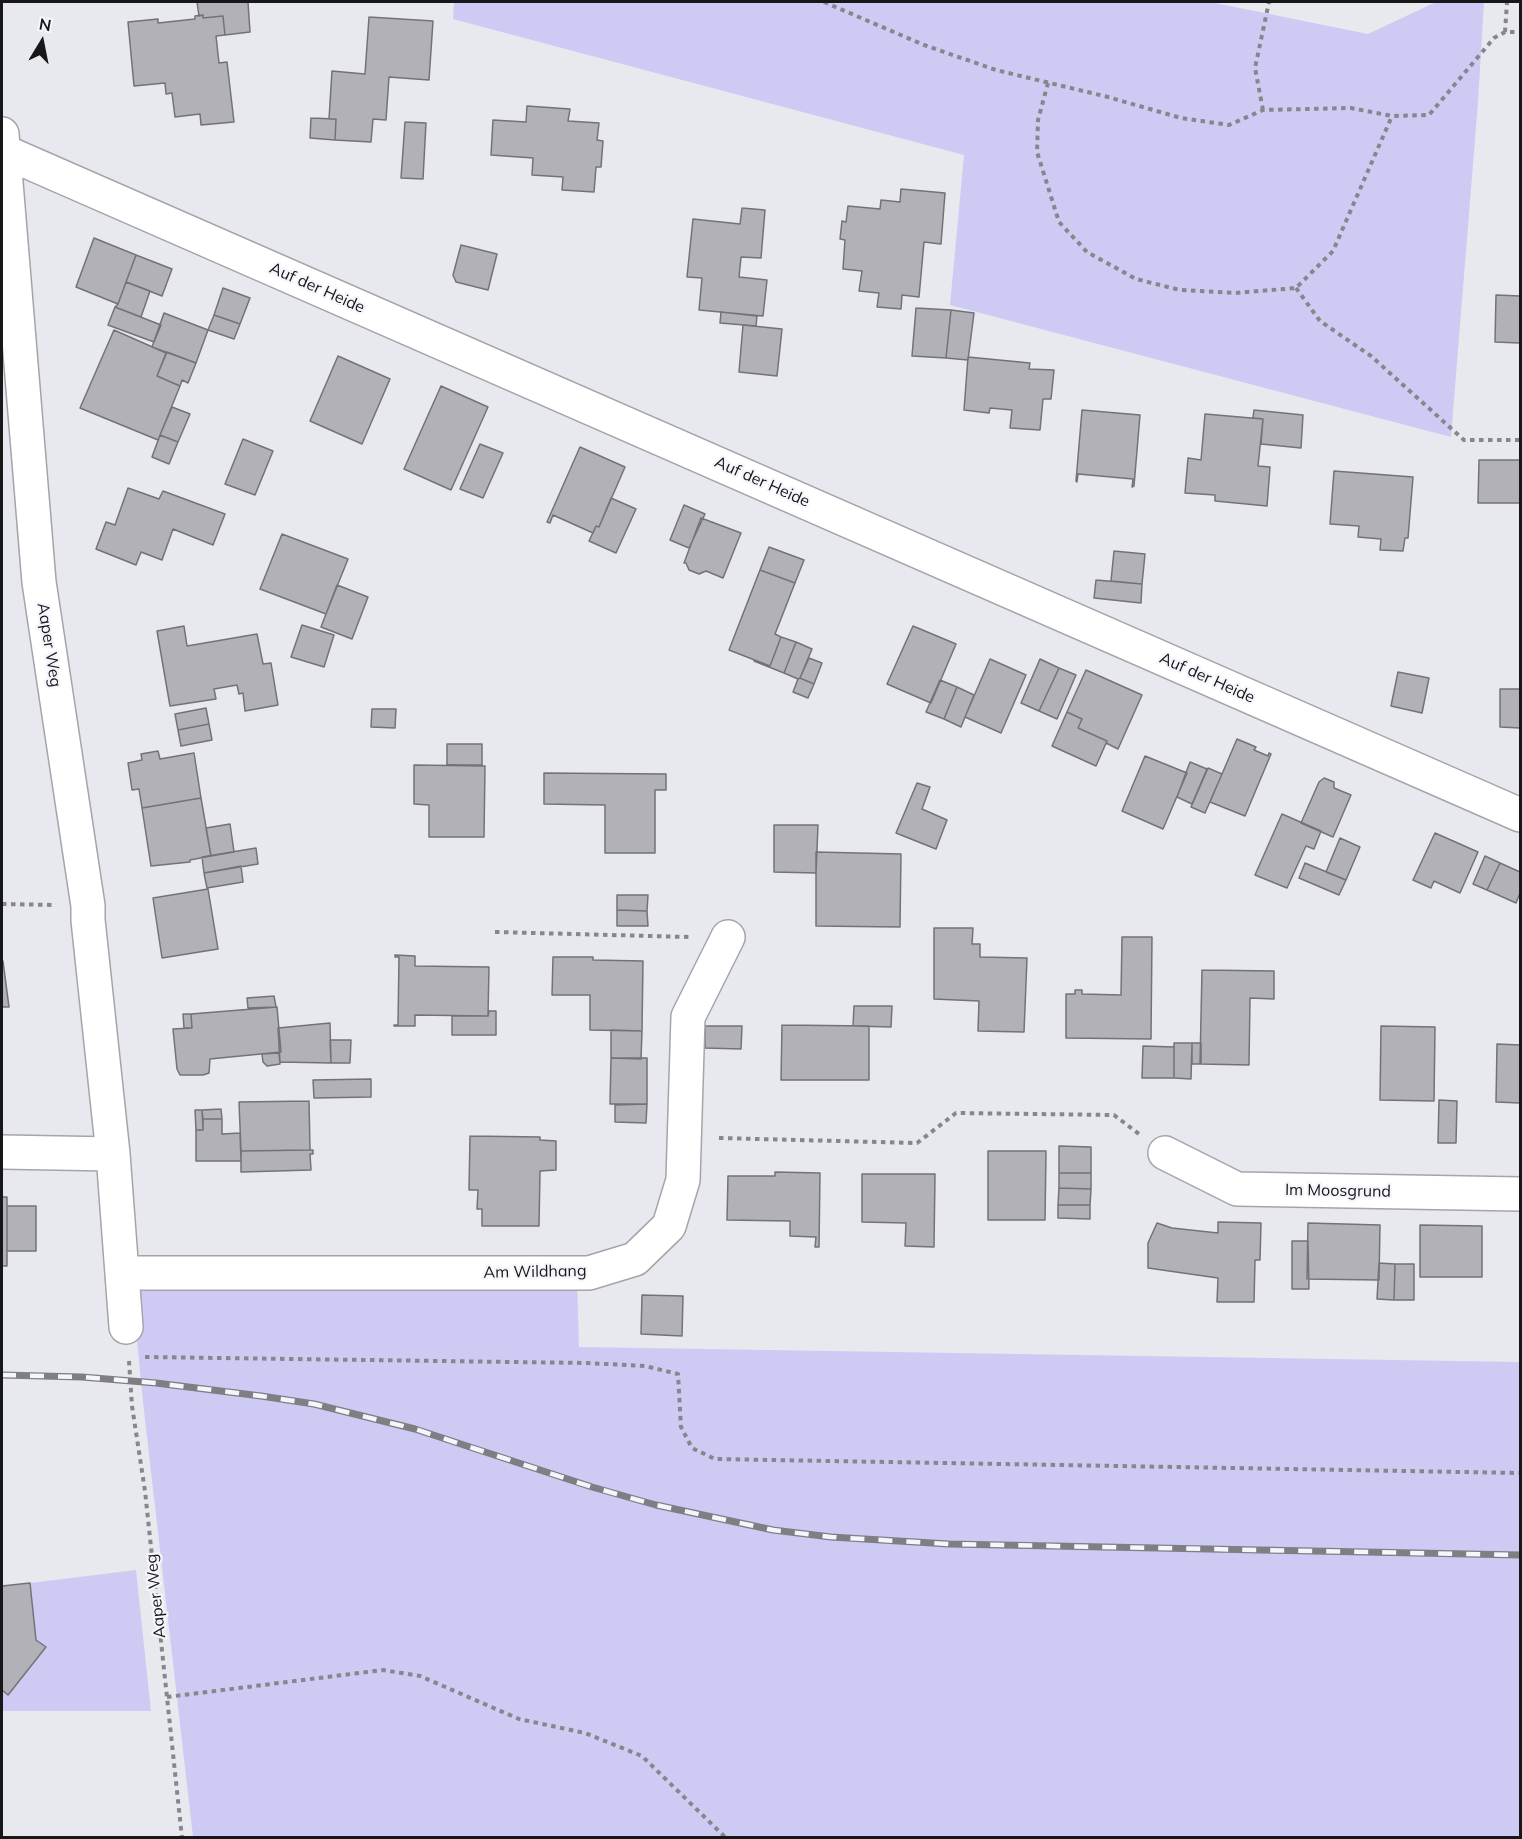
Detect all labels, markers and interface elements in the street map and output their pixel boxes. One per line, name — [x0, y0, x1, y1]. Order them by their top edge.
north arrow — [12, 12, 72, 72]
text: N — [37, 13, 53, 35]
street label: Auf der Heide — [267, 258, 367, 318]
street label: Auf der Heide — [712, 452, 812, 512]
street label: Aaper Weg — [33, 602, 65, 688]
street label: Auf der Heide — [1157, 648, 1257, 708]
street label: Im Moosgrund — [1285, 1180, 1391, 1202]
street label: Am Wildhang — [483, 1262, 587, 1282]
street label: Aaper Weg — [142, 1553, 170, 1639]

